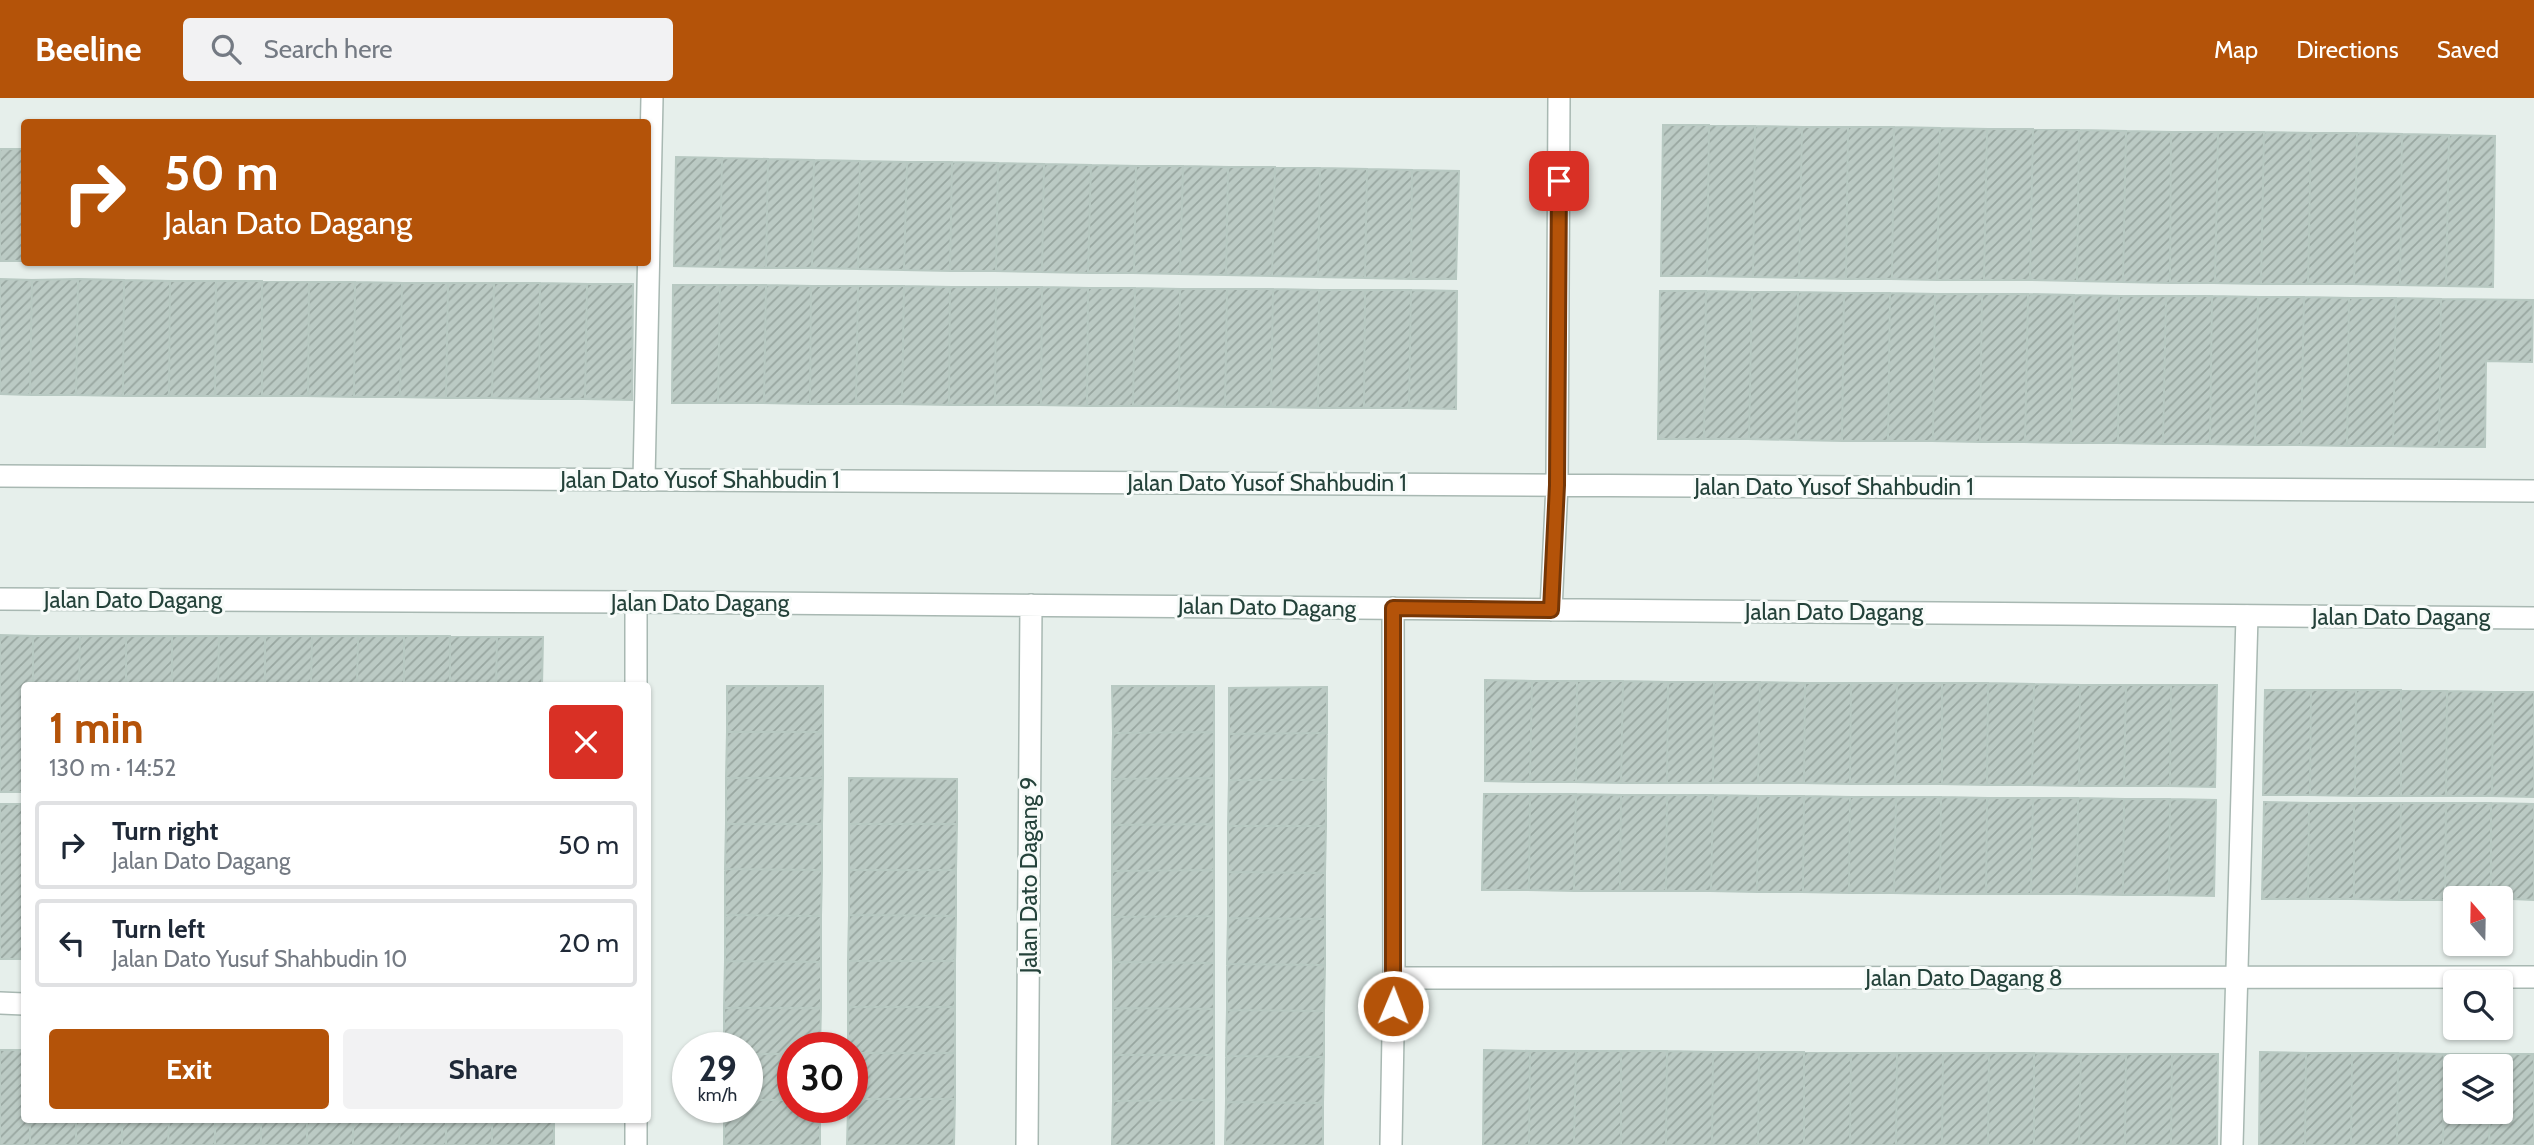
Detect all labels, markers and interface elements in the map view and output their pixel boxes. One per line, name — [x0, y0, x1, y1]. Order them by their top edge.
search box — [183, 18, 673, 81]
text: Beeline — [35, 29, 141, 69]
icon: search — [207, 30, 245, 68]
text: Search here — [263, 33, 393, 65]
text: Map — [2214, 35, 2258, 64]
text: Directions — [2296, 35, 2399, 64]
text: Saved — [2437, 35, 2499, 64]
text: 50 m — [164, 143, 279, 202]
icon: right — [49, 147, 140, 238]
pin — [1529, 151, 1589, 211]
icon: arrive — [1540, 162, 1578, 200]
text: Jalan Dato Dagang — [164, 203, 412, 242]
street label: Jalan Dato Yusof Shahbudin 1 — [559, 466, 840, 494]
street label: Jalan Dato Yusof Shahbudin 1 — [1126, 469, 1407, 497]
street label: Jalan Dato Yusof Shahbudin 1 — [1693, 473, 1974, 501]
street label: Jalan Dato Dagang — [43, 586, 223, 614]
street label: Jalan Dato Dagang — [610, 589, 790, 617]
street label: Jalan Dato Dagang — [1177, 591, 1357, 623]
street label: Jalan Dato Dagang — [1744, 598, 1924, 626]
street label: Jalan Dato Dagang — [2311, 603, 2491, 631]
text: 1 min — [49, 702, 144, 754]
button: close — [549, 705, 623, 779]
text: 130 m · 14:52 — [49, 754, 176, 782]
street label: Jalan Dato Dagang 9 — [1015, 777, 1043, 974]
text: Turn right — [112, 815, 218, 847]
icon: right — [53, 826, 91, 864]
text: 50 m — [558, 829, 619, 861]
text: Jalan Dato Dagang — [112, 847, 290, 875]
north arrow — [2443, 886, 2513, 956]
map controls — [2443, 886, 2513, 1124]
text: Turn left — [112, 913, 205, 945]
icon: left — [53, 924, 91, 962]
text: 20 m — [559, 927, 619, 959]
text: Jalan Dato Yusuf Shahbudin 10 — [112, 945, 407, 973]
street label: Jalan Dato Dagang 8 — [1864, 964, 2063, 992]
position arrow — [1356, 969, 1430, 1043]
button: search — [2443, 970, 2513, 1040]
button: Exit — [49, 1029, 329, 1109]
button: Share — [343, 1029, 623, 1109]
speed limit sign: 30 — [777, 1032, 868, 1123]
text: 29 — [698, 1047, 737, 1090]
button: layers — [2443, 1054, 2513, 1124]
text: km/h — [698, 1084, 737, 1106]

